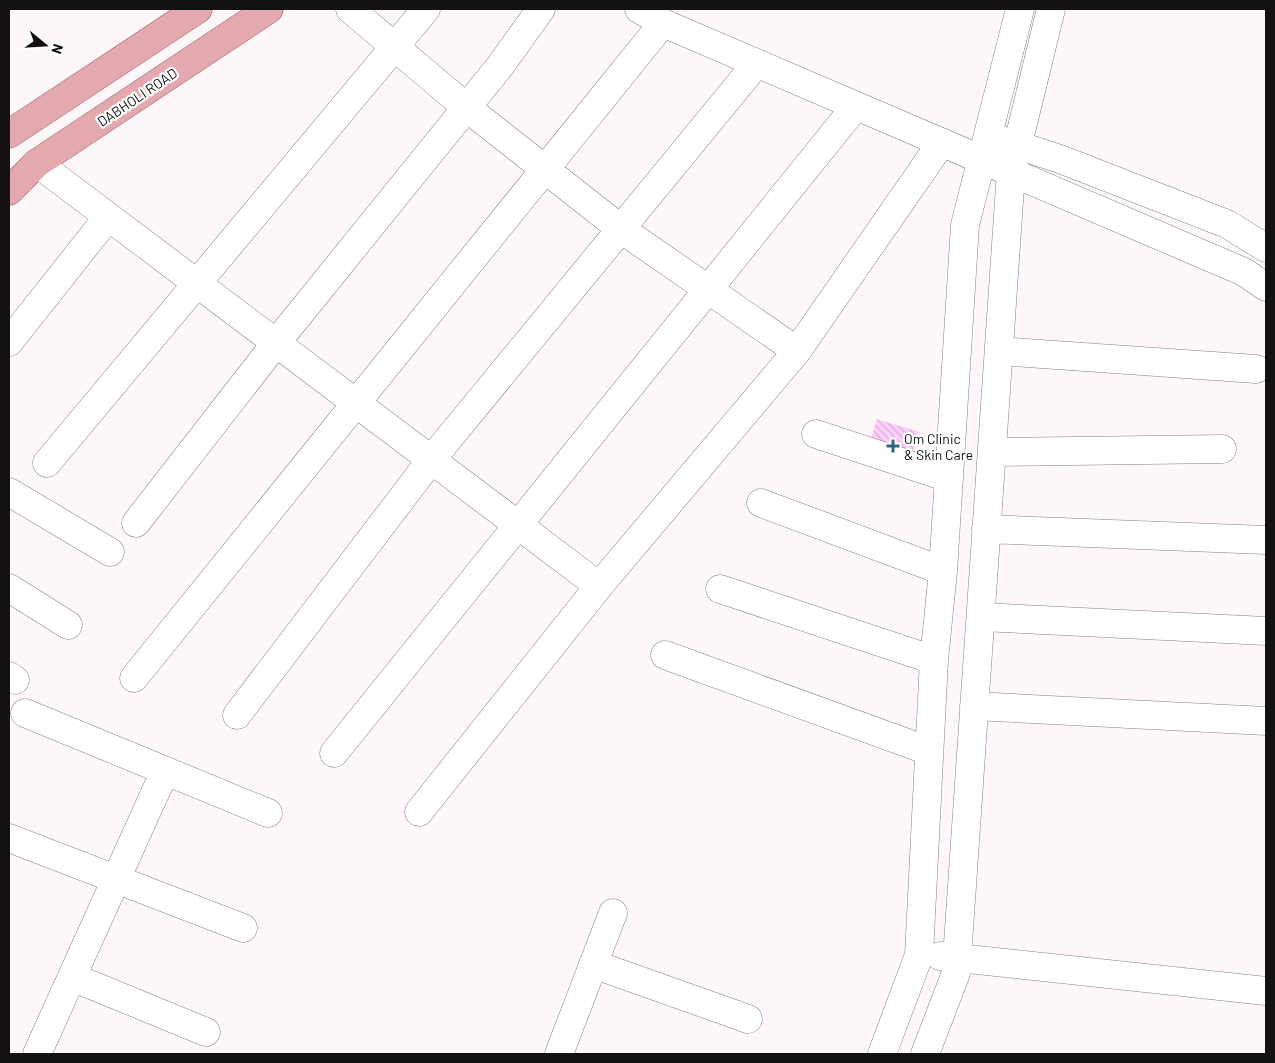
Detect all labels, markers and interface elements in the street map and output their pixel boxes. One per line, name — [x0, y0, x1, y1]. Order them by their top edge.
north arrow — [20, 20, 70, 70]
text: N — [48, 42, 67, 56]
street label: DABHOLI ROAD — [94, 64, 180, 130]
place label: Om Clinic & Skin Care — [904, 430, 973, 463]
marker: Om Clinic & Skin Care — [886, 439, 900, 453]

